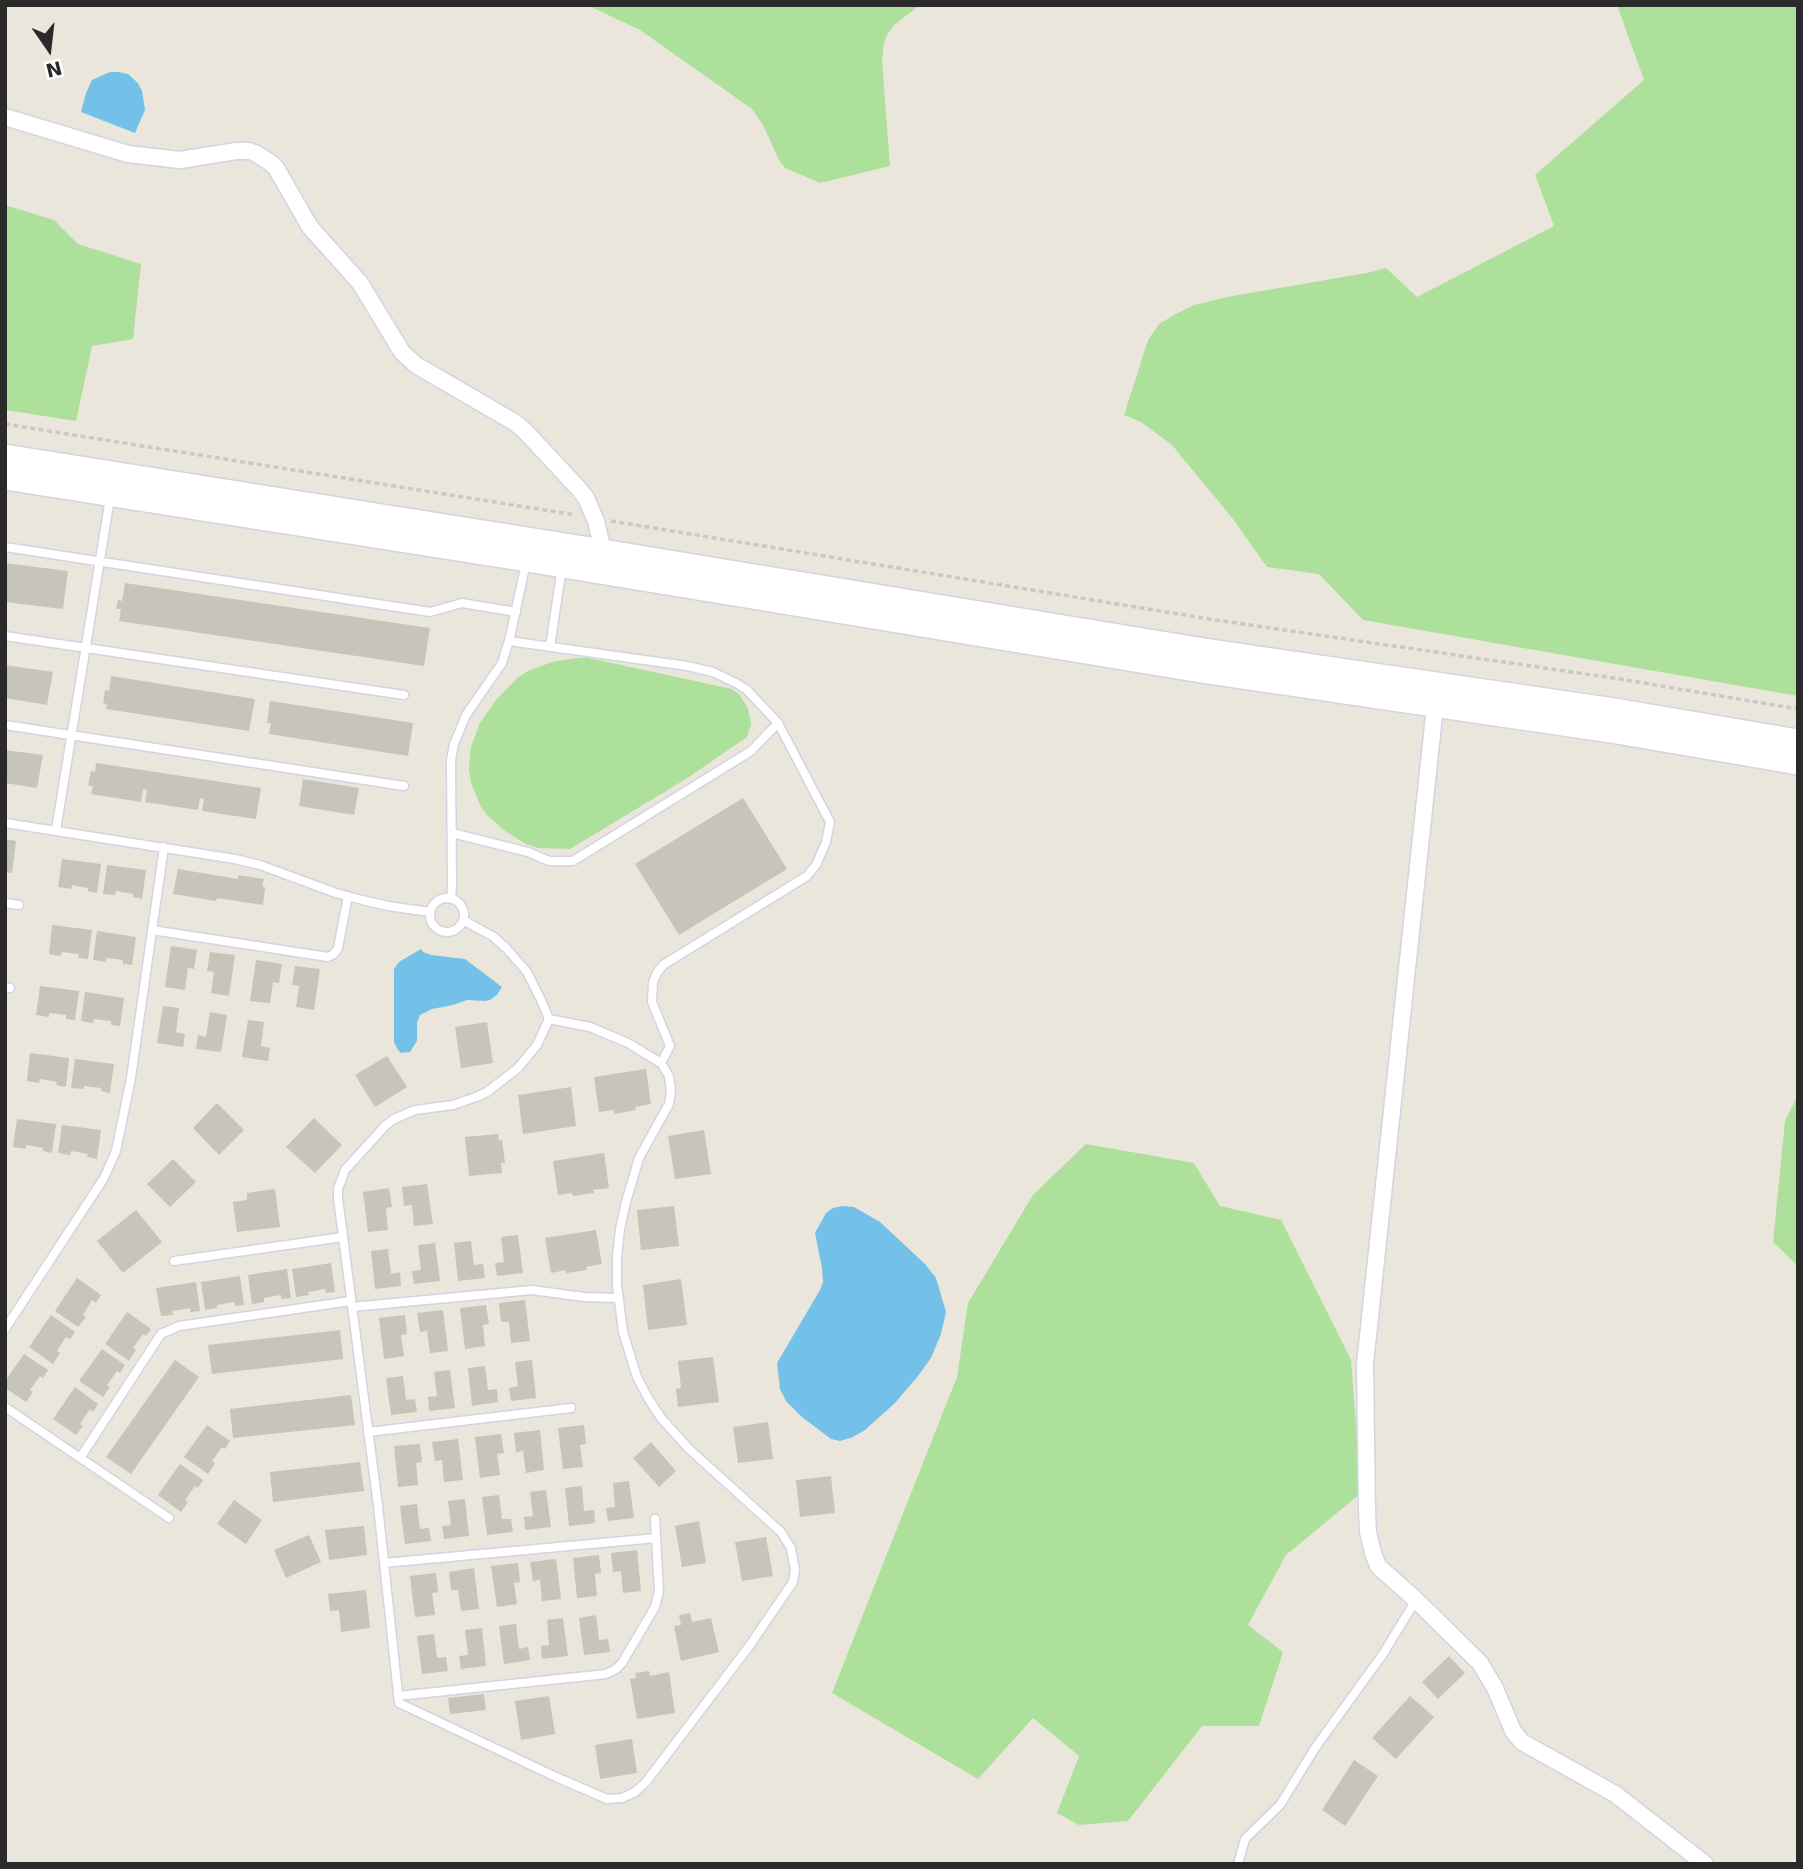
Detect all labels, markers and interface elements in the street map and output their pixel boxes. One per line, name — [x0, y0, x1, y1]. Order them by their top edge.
north arrow — [14, 14, 84, 84]
text: N — [44, 57, 64, 82]

